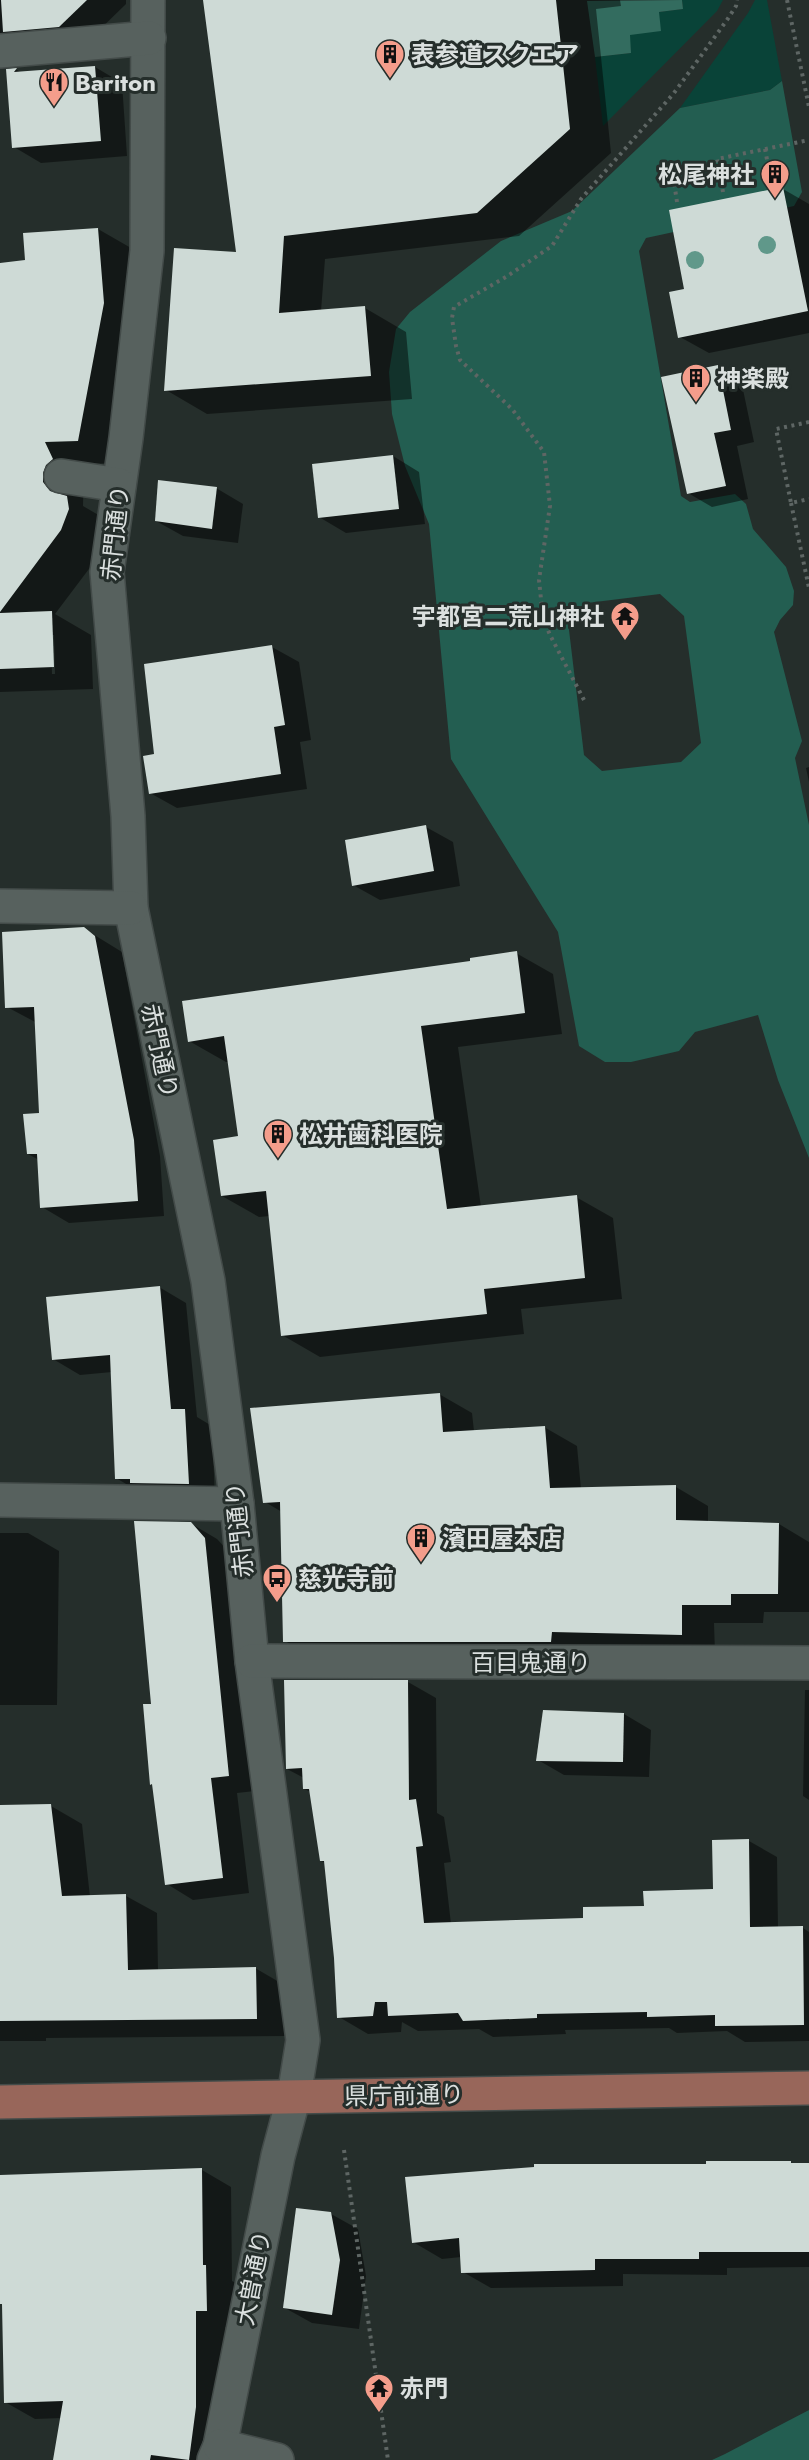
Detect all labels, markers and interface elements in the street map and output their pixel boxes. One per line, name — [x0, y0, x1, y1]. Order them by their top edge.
place label: 表参道スクエア — [411, 37, 579, 72]
building icon: 表参道スクエア — [374, 38, 406, 80]
place label: Bariton — [75, 65, 156, 100]
restaurant icon: Bariton — [38, 66, 70, 108]
place label: 松尾神社 — [658, 157, 754, 192]
building icon: 松尾神社 — [759, 158, 791, 200]
place label: 神楽殿 — [717, 361, 789, 396]
building icon: 神楽殿 — [680, 362, 712, 404]
street label: 赤門通り — [93, 483, 137, 583]
place label: 宇都宮二荒山神社 — [412, 599, 604, 634]
temple icon: 宇都宮二荒山神社 — [609, 600, 641, 642]
street label: 赤門通り — [133, 1000, 187, 1102]
place label: 松井歯科医院 — [299, 1117, 443, 1152]
building icon: 松井歯科医院 — [262, 1118, 294, 1160]
street label: 赤門通り — [217, 1480, 261, 1580]
place label: 濱田屋本店 — [442, 1521, 562, 1556]
building icon: 濱田屋本店 — [405, 1522, 437, 1564]
place label: 慈光寺前 — [298, 1561, 394, 1596]
bus stop icon: 慈光寺前 — [261, 1562, 293, 1604]
street label: 百目鬼通り — [471, 1645, 591, 1680]
street label: 県庁前通り — [344, 2076, 464, 2114]
street label: 大曽通り — [227, 2228, 279, 2328]
place label: 赤門 — [400, 2371, 448, 2406]
temple icon: 赤門 — [363, 2372, 395, 2414]

